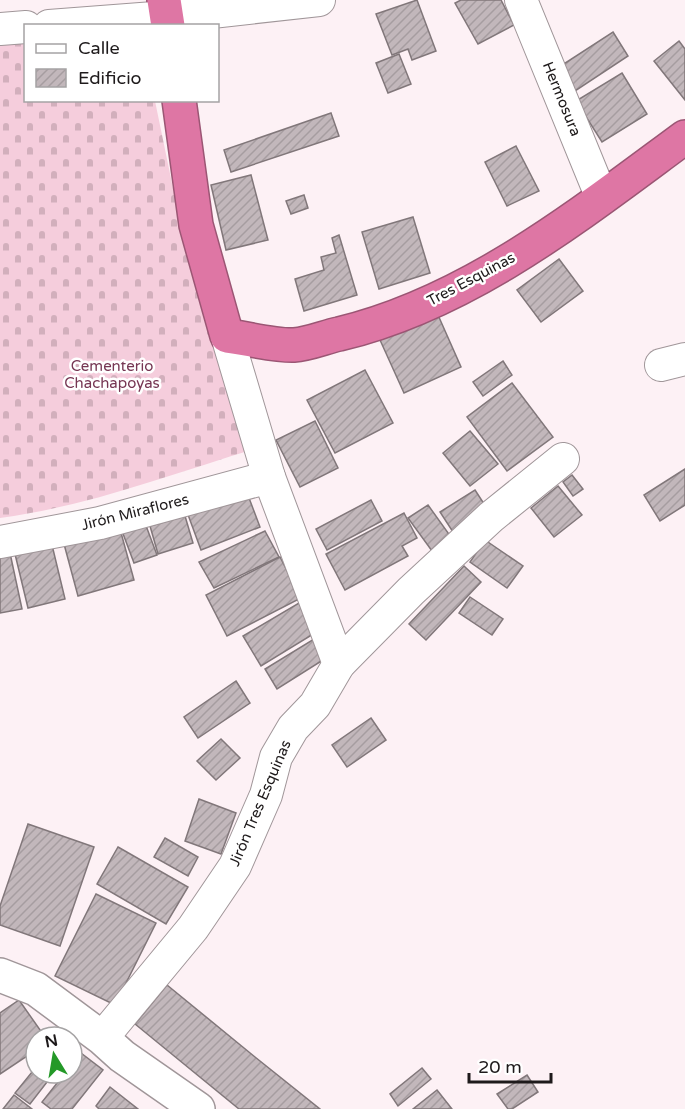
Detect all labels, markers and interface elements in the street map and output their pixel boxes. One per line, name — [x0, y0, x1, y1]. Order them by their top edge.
legend — [24, 24, 219, 102]
text: Calle — [78, 37, 120, 59]
street label: Hermosura — [539, 59, 585, 139]
text: Edificio — [78, 67, 142, 89]
street label: Tres Esquinas — [424, 248, 518, 310]
park label: Cementerio Chachapoyas — [64, 357, 160, 392]
street label: Jirón Miraflores — [79, 490, 191, 534]
street label: Jirón Tres Esquinas — [225, 737, 295, 869]
north arrow — [24, 1025, 84, 1085]
text: N — [43, 1030, 60, 1052]
scale bar — [469, 1046, 552, 1084]
text: 20 m — [478, 1056, 522, 1078]

